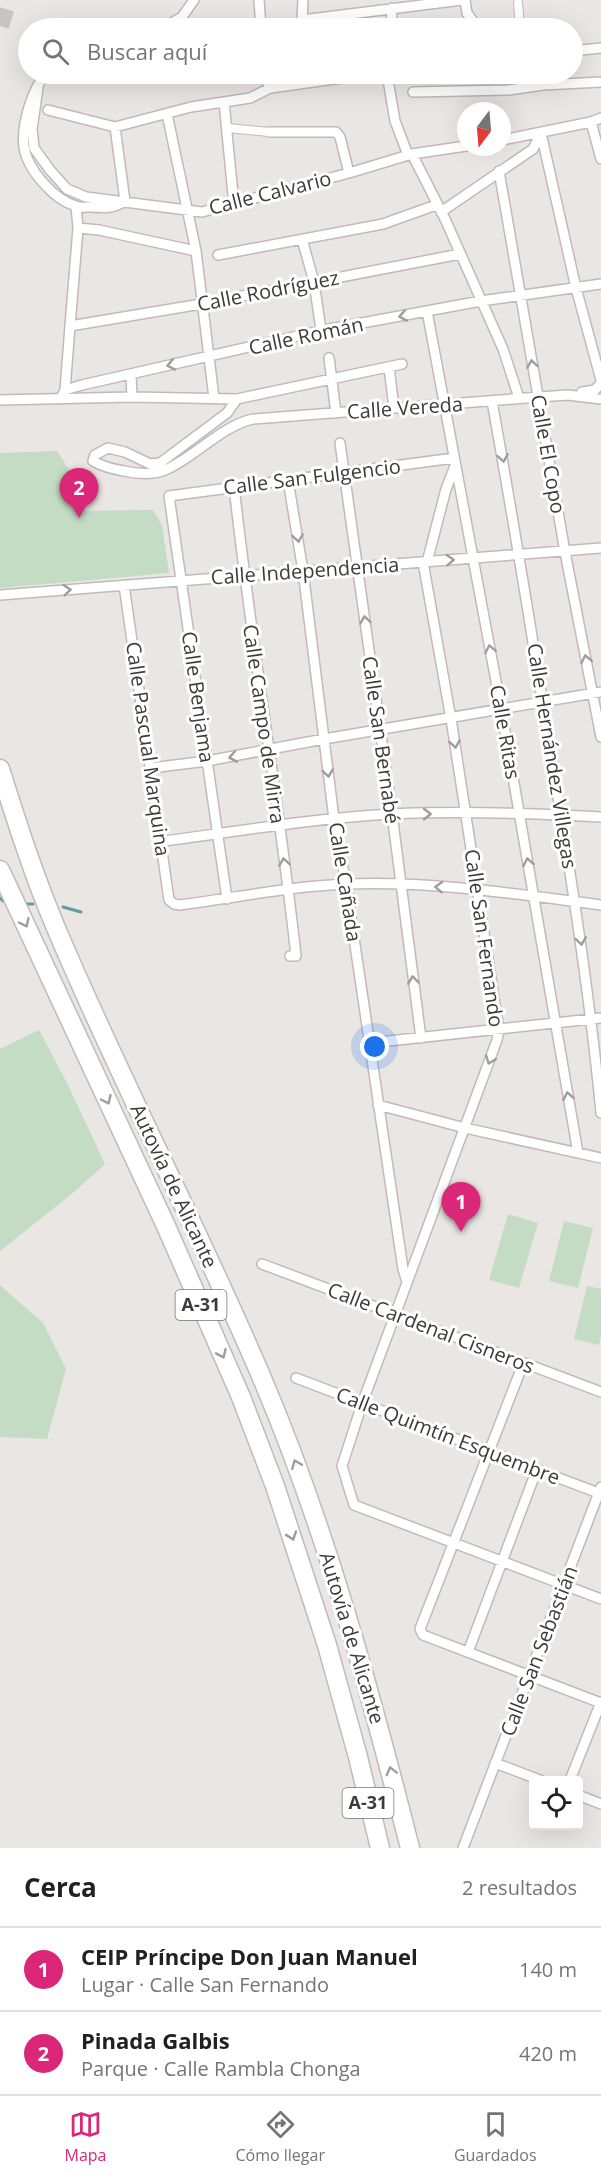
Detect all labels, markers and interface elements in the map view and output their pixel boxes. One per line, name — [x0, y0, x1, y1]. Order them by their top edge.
search box — [18, 18, 583, 84]
icon: search — [39, 35, 72, 68]
text: Buscar aquí — [87, 36, 207, 66]
north arrow — [457, 102, 511, 156]
street label: Calle Calvario — [206, 164, 334, 221]
street label: Calle Rodríguez — [195, 264, 341, 317]
one-way arrow — [398, 309, 407, 321]
street label: Calle Román — [246, 310, 366, 361]
one-way arrow — [166, 358, 176, 371]
one-way arrow — [526, 360, 539, 370]
street label: Calle Vereda — [346, 390, 464, 425]
street label: Calle El Copo — [525, 392, 572, 516]
street label: Calle San Fulgencio — [222, 452, 402, 501]
one-way arrow — [496, 454, 508, 463]
pin: 2 — [60, 468, 98, 518]
one-way arrow — [291, 533, 304, 543]
street label: Calle Independencia — [210, 550, 400, 591]
one-way arrow — [445, 554, 454, 567]
one-way arrow — [63, 584, 72, 597]
one-way arrow — [359, 615, 371, 625]
street label: Calle Campo de Mirra — [237, 622, 292, 825]
street label: Calle Benjama — [176, 629, 221, 764]
street label: Calle Pascual Marquina — [120, 640, 177, 858]
street label: Calle Hernández Villegas — [521, 641, 584, 871]
one-way arrow — [484, 645, 497, 655]
street label: Calle San Bernabé — [356, 654, 407, 825]
one-way arrow — [580, 655, 593, 665]
street label: Calle Ritas — [484, 683, 527, 781]
one-way arrow — [449, 739, 461, 749]
one-way arrow — [228, 750, 238, 762]
one-way arrow — [322, 768, 334, 777]
one-way arrow — [422, 808, 431, 820]
street label: Calle Cañada — [323, 820, 368, 944]
street label: Calle San Fernando — [459, 847, 510, 1029]
one-way arrow — [522, 857, 535, 867]
one-way arrow — [279, 858, 291, 867]
one-way arrow — [434, 881, 443, 894]
one-way arrow — [18, 916, 30, 927]
one-way arrow — [575, 936, 587, 946]
one-way arrow — [408, 975, 420, 984]
your location — [360, 1032, 389, 1061]
one-way arrow — [485, 1054, 497, 1065]
one-way arrow — [562, 1091, 575, 1101]
one-way arrow — [100, 1093, 112, 1104]
street label: Autovía de Alicante — [125, 1099, 224, 1272]
pin: 1 — [442, 1182, 480, 1232]
street label: Calle Cardenal Cisneros — [324, 1276, 539, 1379]
road number: A-31 — [176, 1290, 226, 1320]
one-way arrow — [215, 1347, 227, 1358]
street label: Calle Quimtín Esquembre — [332, 1380, 564, 1491]
one-way arrow — [291, 1460, 303, 1471]
one-way arrow — [285, 1530, 298, 1541]
street label: Autovía de Alicante — [314, 1549, 391, 1727]
street label: Calle San Sebastián — [494, 1562, 583, 1740]
one-way arrow — [385, 1766, 398, 1776]
map controls — [529, 1776, 583, 1830]
button: locate — [529, 1776, 583, 1830]
road number: A-31 — [342, 1788, 394, 1818]
text: Cerca — [24, 1869, 97, 1905]
text: 2 resultados — [462, 1874, 577, 1901]
text: CEIP Príncipe Don Juan Manuel — [81, 1941, 418, 1971]
text: 1 — [38, 1956, 49, 1983]
text: 140 m — [519, 1956, 577, 1983]
text: Lugar · Calle San Fernando — [81, 1971, 329, 1998]
text: Pinada Galbis — [81, 2025, 230, 2055]
text: 2 — [38, 2040, 49, 2067]
text: 420 m — [519, 2040, 577, 2067]
text: Parque · Calle Rambla Chonga — [81, 2055, 361, 2082]
tab: Mapa — [64, 2108, 106, 2166]
tab: Cómo llegar — [235, 2108, 325, 2166]
tab: Guardados — [454, 2108, 537, 2166]

